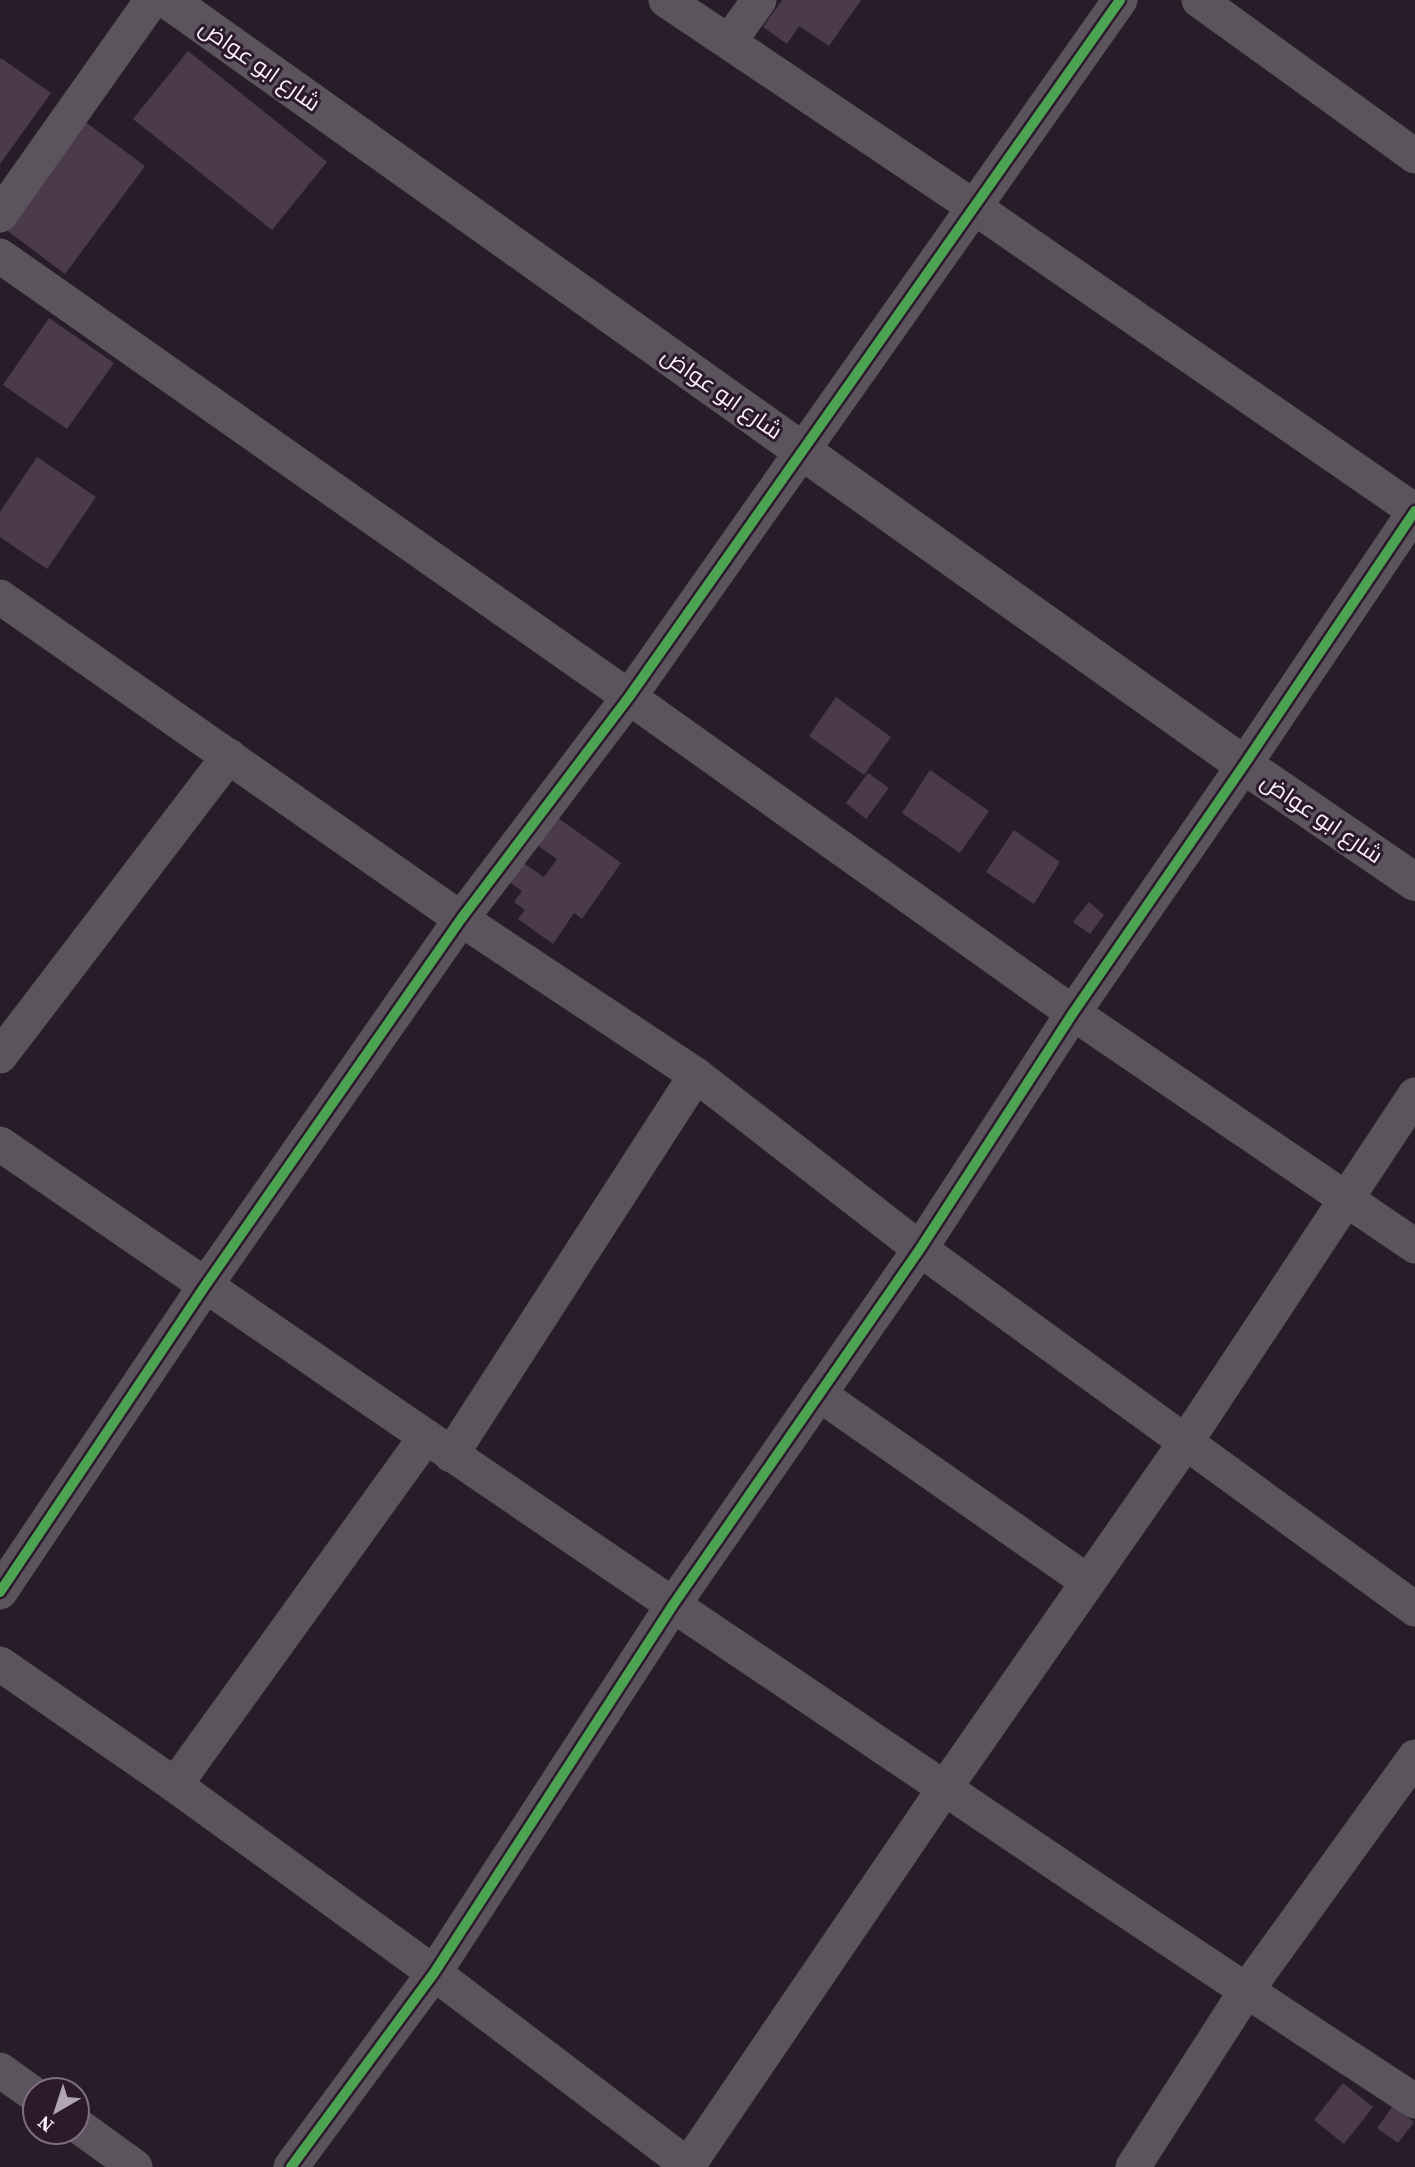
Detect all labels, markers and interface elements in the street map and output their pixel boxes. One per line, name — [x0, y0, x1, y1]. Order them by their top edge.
street label: شارع ابو عواض — [193, 11, 327, 119]
street label: شارع ابو عواض — [655, 339, 789, 447]
street label: شارع ابو عواض — [1254, 765, 1390, 871]
north arrow — [21, 2076, 91, 2146]
text: N — [32, 2110, 59, 2139]

